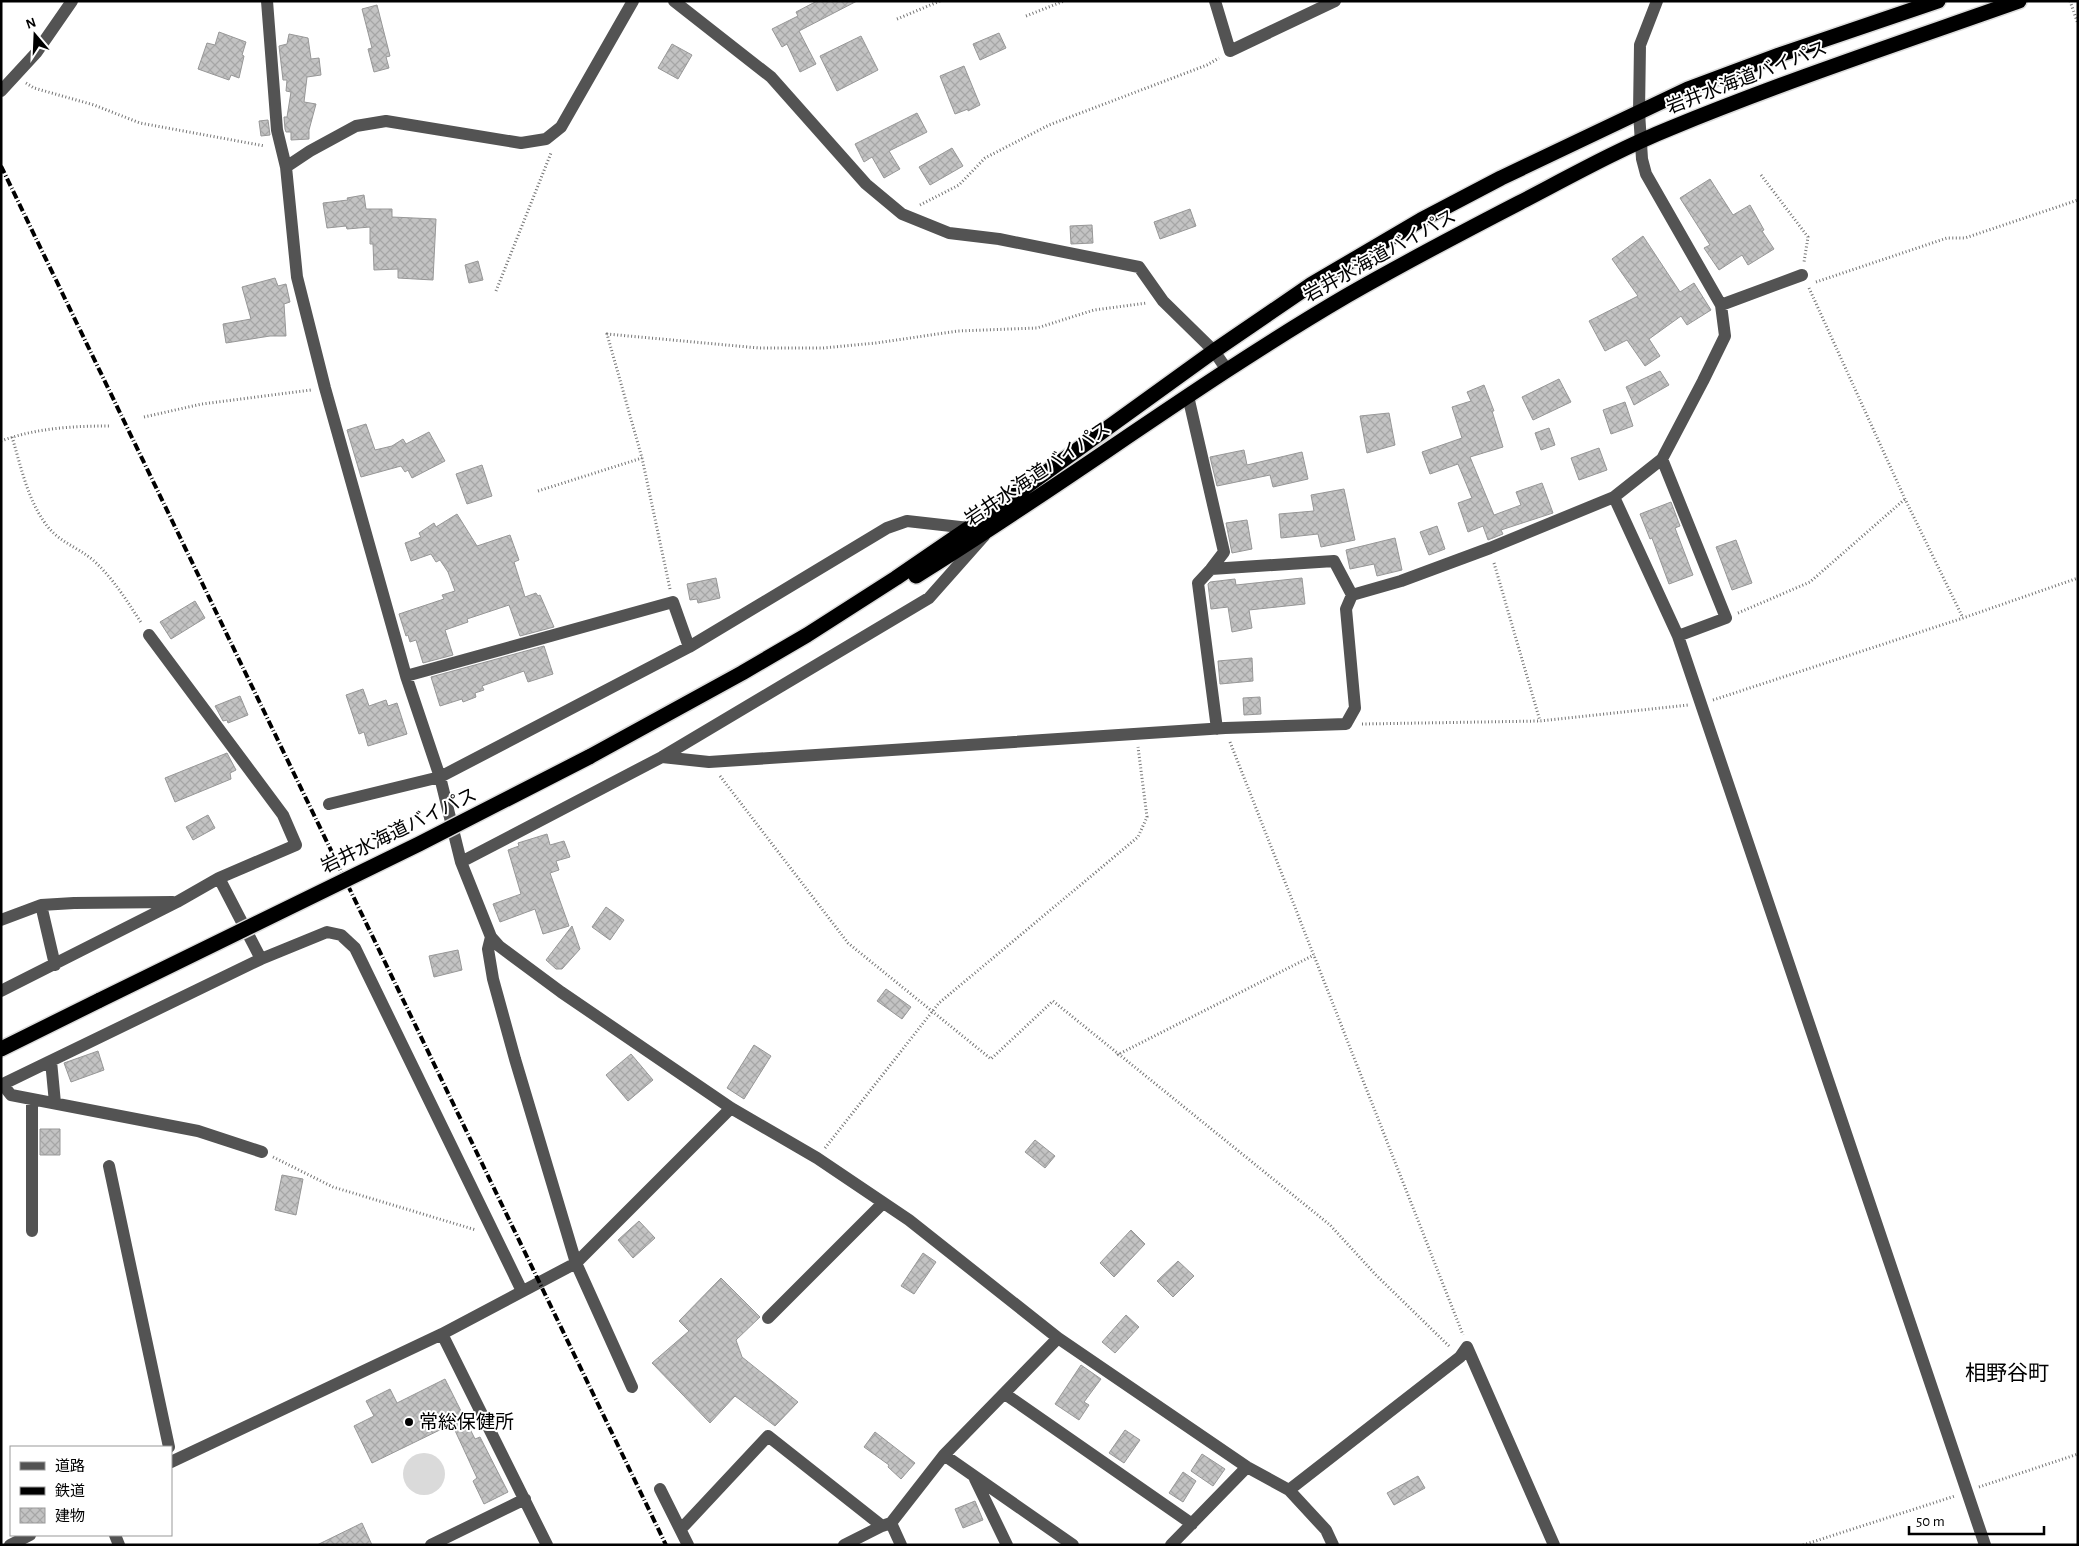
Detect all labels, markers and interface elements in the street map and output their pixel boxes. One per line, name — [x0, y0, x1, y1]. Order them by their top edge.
north arrow — [10, 10, 60, 60]
text: N — [24, 15, 38, 32]
street label: 岩井水海道バイパス — [1663, 37, 1830, 117]
street label: 岩井水海道バイパス — [1300, 205, 1459, 306]
street label: 岩井水海道バイパス — [961, 417, 1114, 530]
street label: 岩井水海道バイパス — [317, 783, 480, 877]
district label: 相野谷町 — [1965, 1362, 2049, 1384]
place label: 常総保健所 — [419, 1412, 514, 1432]
marker: 常総保健所 — [403, 1416, 415, 1428]
legend — [10, 1446, 172, 1536]
text: 道路 — [55, 1458, 85, 1474]
text: 鉄道 — [55, 1483, 85, 1499]
scale bar — [1909, 1504, 2044, 1536]
text: 建物 — [55, 1508, 85, 1524]
text: 50 m — [1916, 1514, 1945, 1529]

